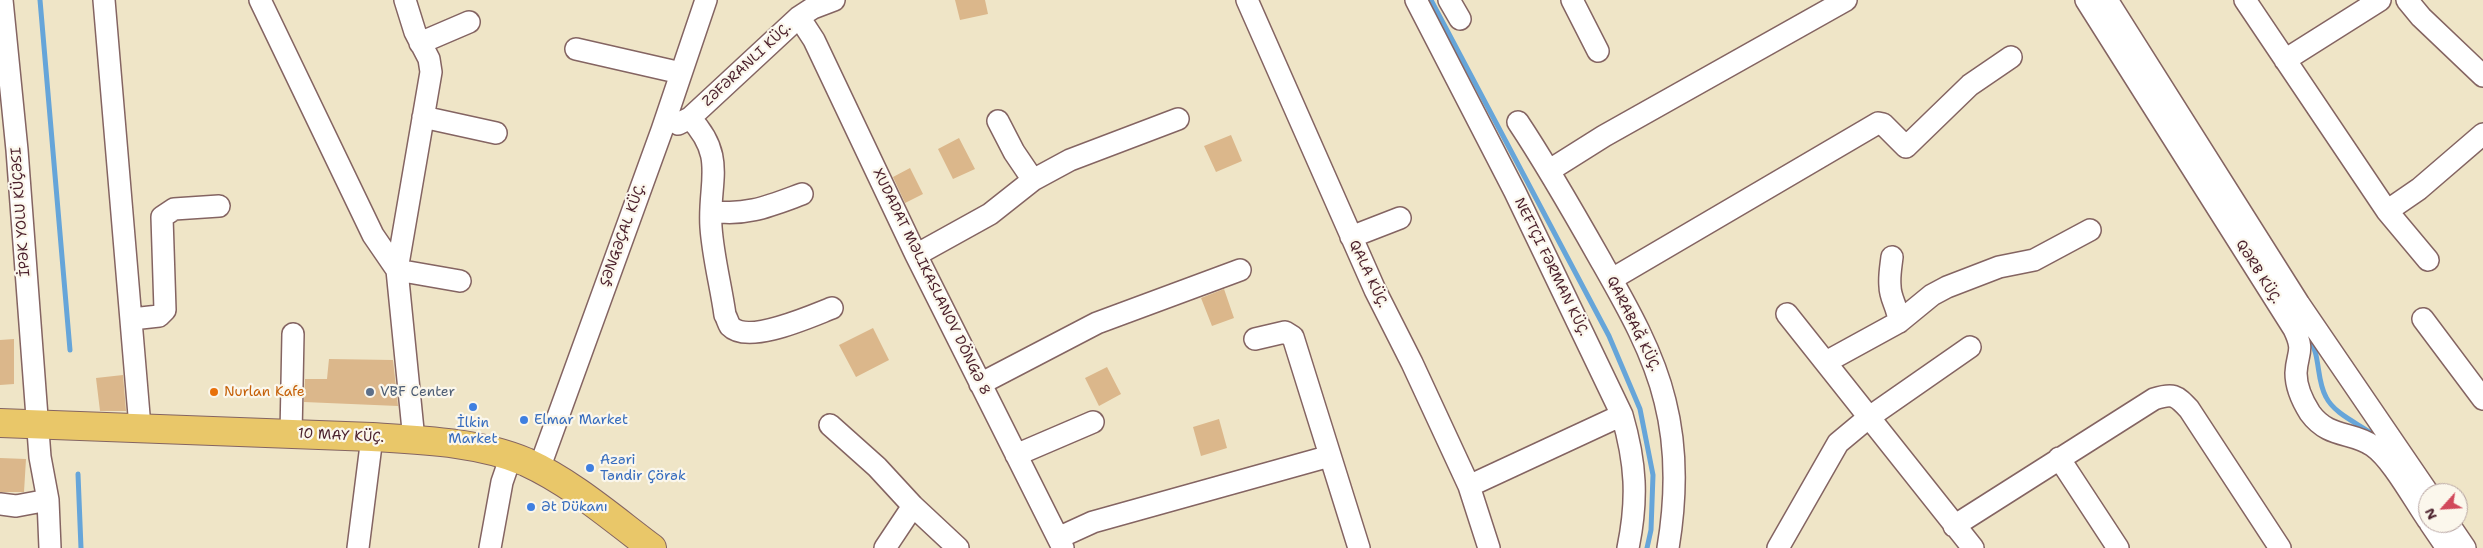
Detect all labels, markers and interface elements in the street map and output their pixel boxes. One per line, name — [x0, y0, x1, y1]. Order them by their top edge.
street label: ZƏFƏRANLI KÜÇ. — [699, 20, 795, 110]
street label: İPƏK YOLU KÜÇƏSI — [8, 147, 34, 277]
street label: XUDADAT MƏLIKASLANOV DÖNGƏ 8 — [869, 166, 993, 398]
street label: ŞƏNGƏÇAL KÜÇ. — [597, 181, 649, 289]
street label: NEFTÇI FƏRMAN KÜÇ. — [1510, 195, 1592, 339]
street label: QƏRB KÜÇ. — [2232, 237, 2284, 307]
street label: QALA KÜÇ. — [1345, 238, 1391, 310]
street label: QARABAĞ KÜÇ. — [1603, 274, 1663, 374]
place label: Nurlan Kafe — [224, 384, 305, 400]
place label: VBF Center — [380, 384, 455, 400]
marker: Nurlan Kafe — [208, 386, 220, 398]
marker: VBF Center — [364, 386, 376, 398]
marker: İlkin Market — [467, 401, 479, 413]
place label: Elmar Market — [534, 412, 628, 428]
marker: Elmar Market — [518, 414, 530, 426]
place label: İlkin Market — [448, 415, 498, 448]
street label: 10 MAY KÜÇ. — [298, 425, 384, 447]
place label: Azəri Təndir Çörək — [600, 452, 686, 484]
marker: Azəri Təndir Çörək — [584, 462, 596, 474]
north arrow — [2418, 483, 2468, 533]
place label: Ət Dükanı — [541, 499, 608, 515]
marker: Ət Dükanı — [525, 501, 537, 513]
text: N — [2420, 505, 2441, 523]

